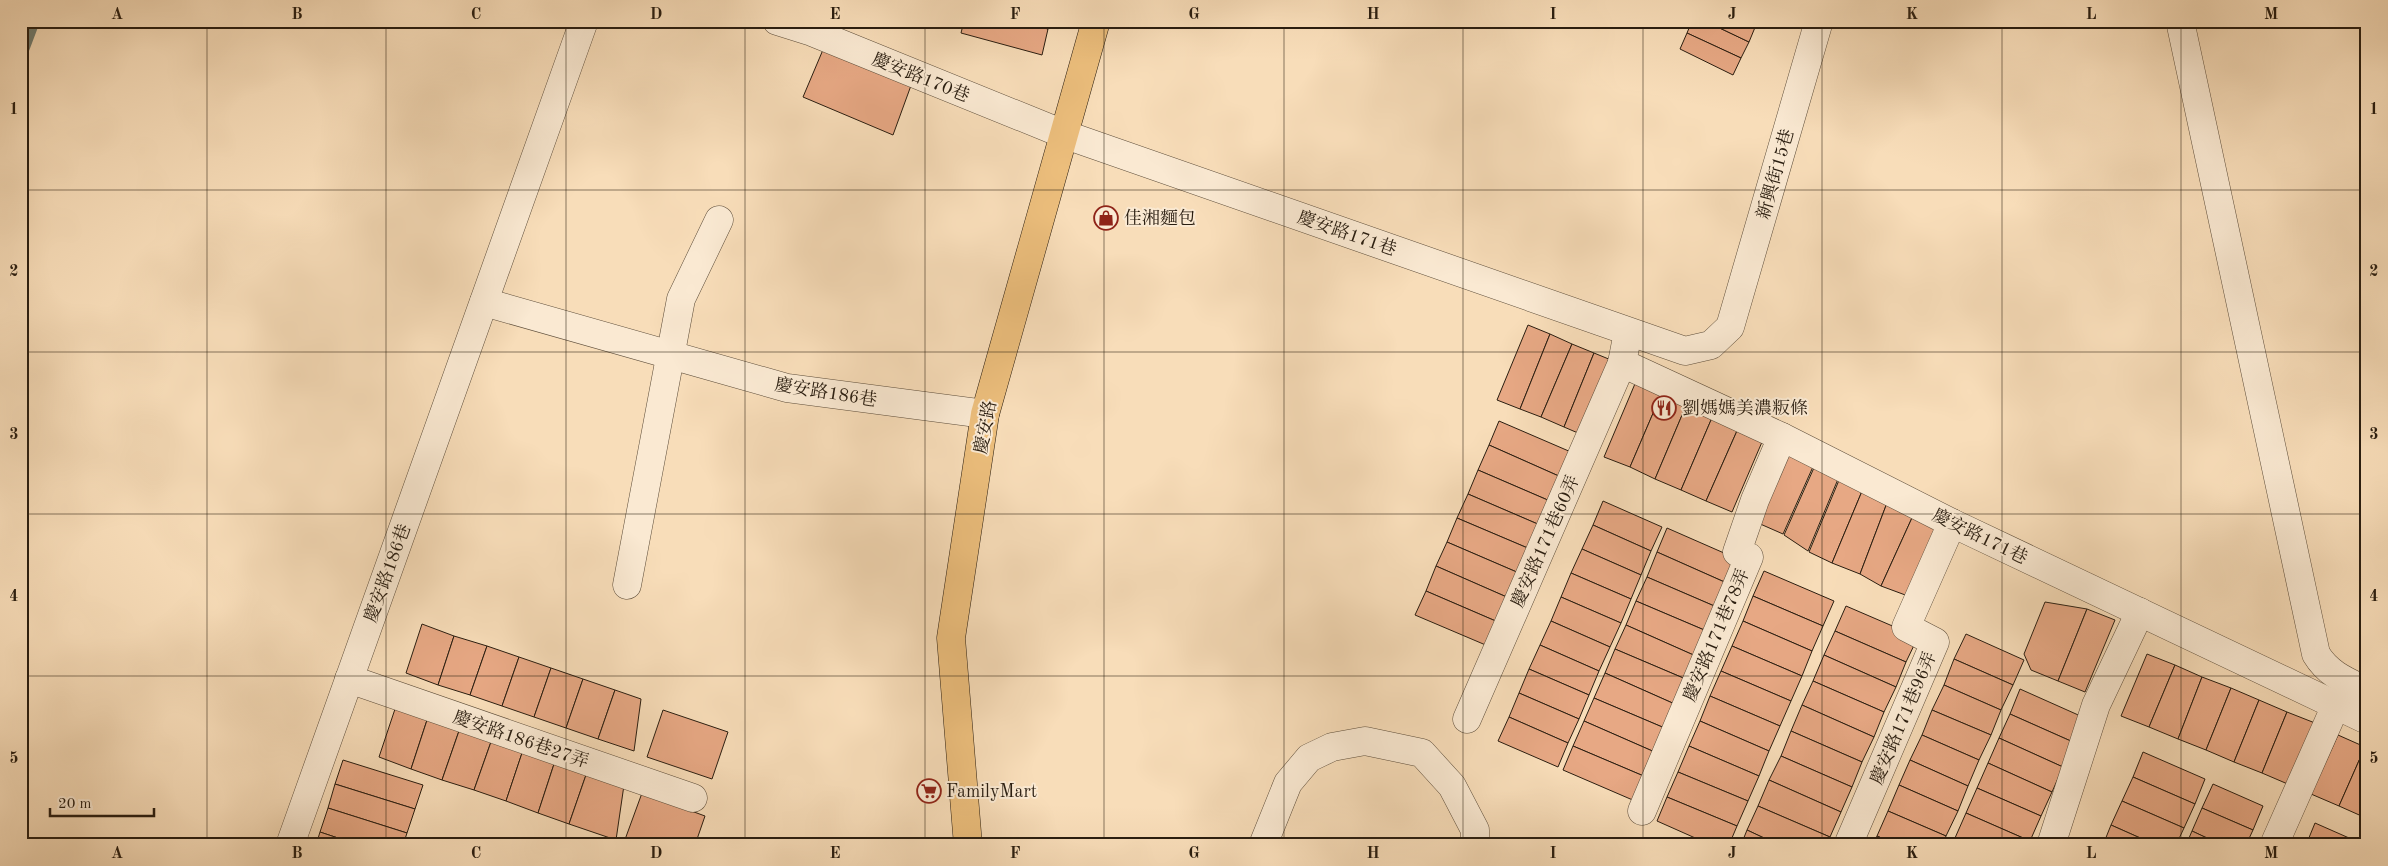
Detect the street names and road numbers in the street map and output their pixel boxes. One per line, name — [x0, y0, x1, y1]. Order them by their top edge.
street label: 慶安路170巷 — [869, 48, 973, 106]
street label: 新興街15巷 — [1753, 127, 1797, 221]
street label: 慶安路171巷 — [1295, 207, 1399, 259]
street label: 慶安路186巷 — [773, 374, 879, 410]
street label: 慶安路 — [970, 399, 1000, 455]
street label: 慶安路171巷60弄 — [1507, 472, 1583, 610]
street label: 慶安路171巷 — [1929, 504, 2031, 568]
street label: 慶安路186巷 — [360, 521, 414, 625]
street label: 慶安路171巷78弄 — [1679, 566, 1753, 704]
street label: 慶安路171巷96弄 — [1866, 649, 1940, 787]
street label: 慶安路186巷27弄 — [451, 706, 591, 772]

